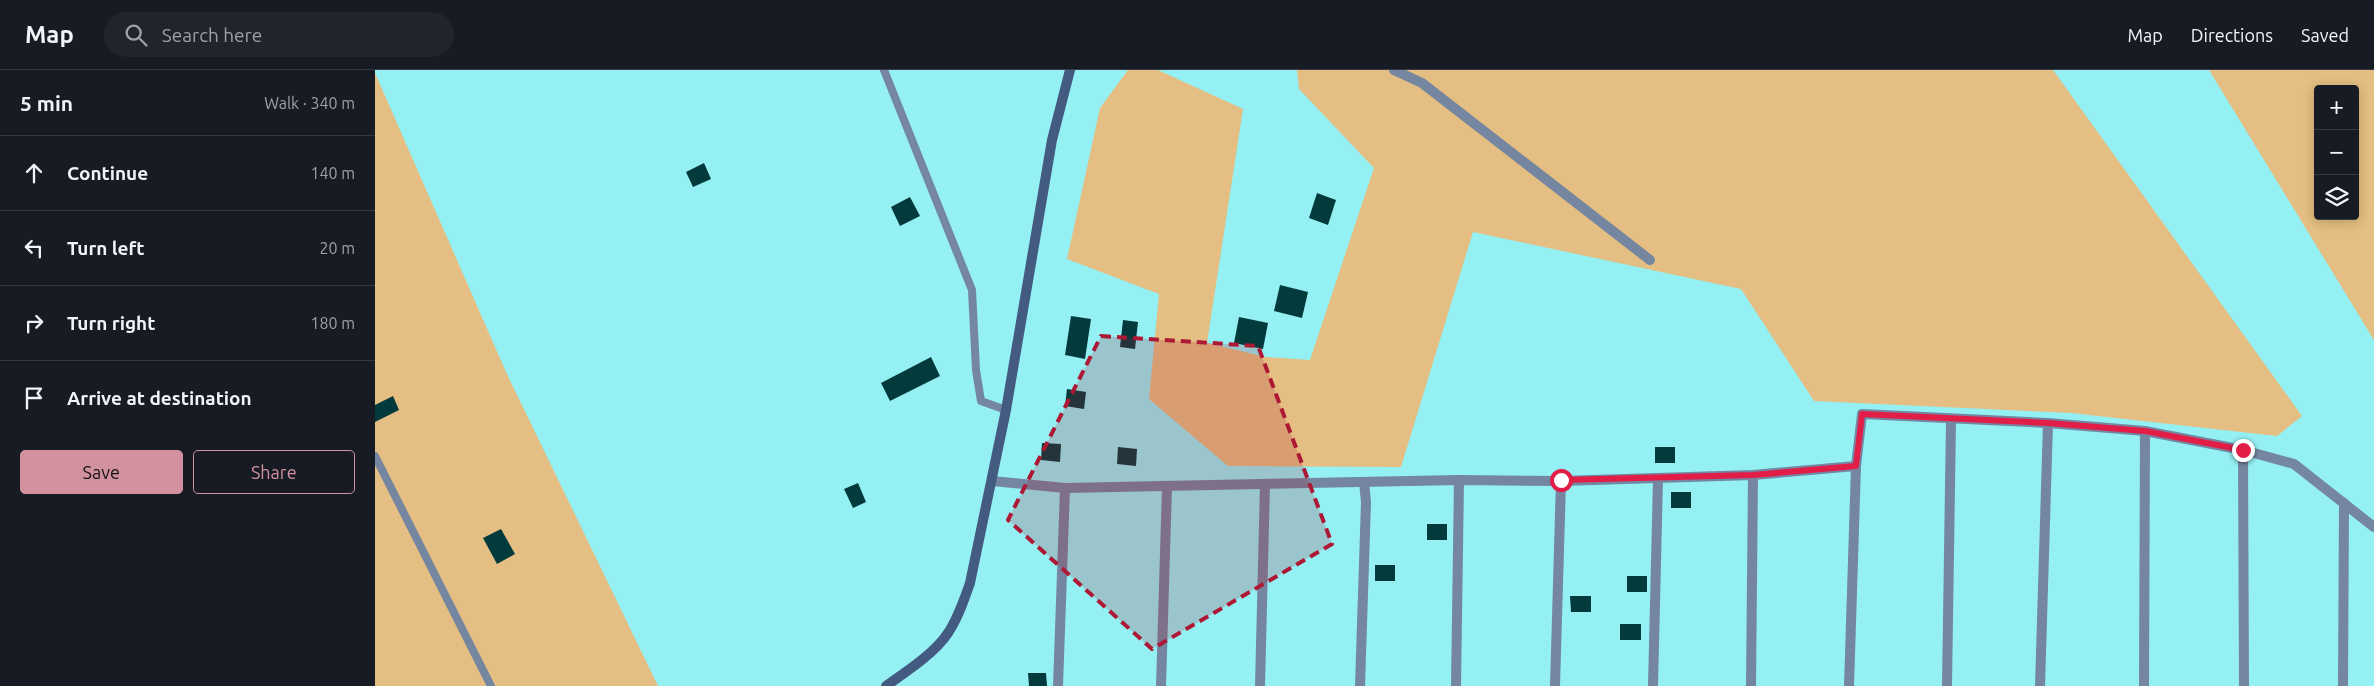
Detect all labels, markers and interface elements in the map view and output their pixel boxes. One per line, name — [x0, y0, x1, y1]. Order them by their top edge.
search box — [104, 12, 454, 57]
text: Map — [25, 21, 74, 48]
icon: search — [122, 21, 150, 49]
text: Search here — [162, 24, 262, 46]
text: Map — [2127, 25, 2163, 45]
text: Directions — [2191, 25, 2273, 45]
text: Saved — [2301, 25, 2349, 45]
map controls — [2314, 85, 2359, 220]
button: + — [2314, 85, 2359, 130]
text: 5 min — [20, 91, 73, 115]
text: Walk · 340 m — [264, 94, 355, 112]
button: − — [2314, 130, 2359, 175]
icon: ahead — [20, 159, 48, 187]
text: Continue — [67, 162, 148, 184]
text: 140 m — [310, 164, 355, 182]
button: layers — [2314, 175, 2359, 220]
icon: left — [20, 234, 48, 262]
text: Turn left — [67, 237, 145, 259]
text: 20 m — [319, 239, 355, 257]
icon: right — [20, 309, 48, 337]
text: Turn right — [67, 312, 155, 334]
text: 180 m — [310, 314, 355, 332]
icon: arrive — [20, 384, 48, 412]
text: Arrive at destination — [67, 387, 252, 409]
route end — [2232, 439, 2255, 462]
button: Save — [20, 450, 183, 494]
button: Share — [193, 450, 355, 494]
route start — [1550, 469, 1573, 492]

